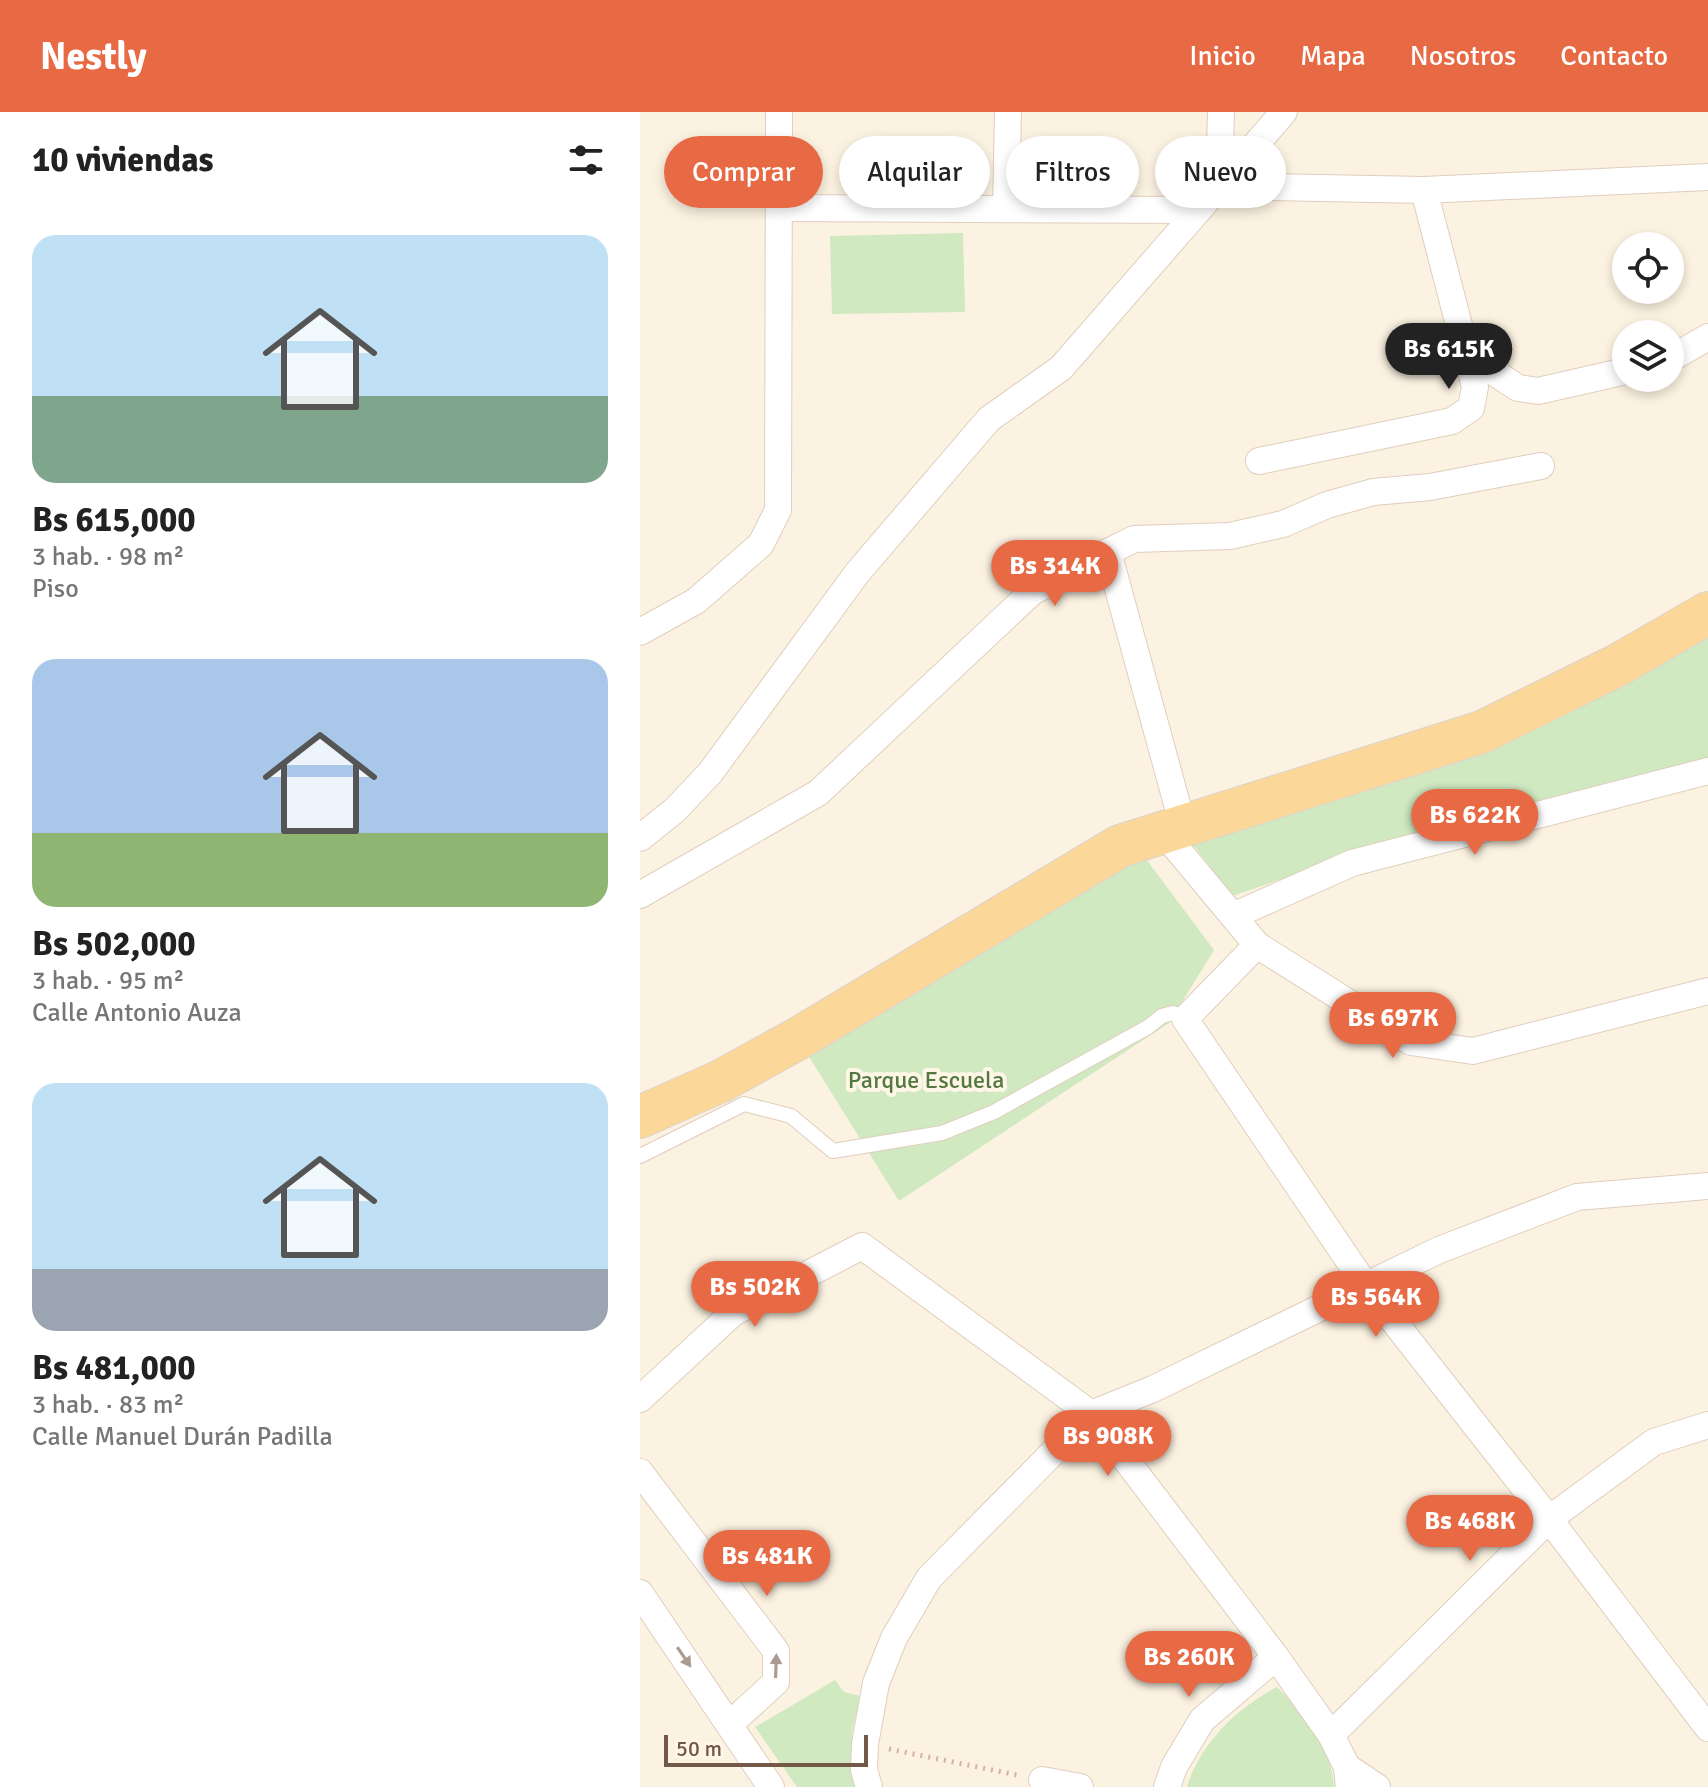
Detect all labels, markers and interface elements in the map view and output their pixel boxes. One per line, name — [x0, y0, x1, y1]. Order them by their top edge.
text: Nestly — [40, 33, 147, 80]
text: Inicio — [1189, 39, 1256, 73]
text: Mapa — [1300, 39, 1366, 73]
text: Nosotros — [1410, 39, 1516, 73]
text: Contacto — [1560, 39, 1668, 73]
chip: Comprar — [664, 136, 823, 208]
chip: Alquilar — [839, 136, 990, 208]
chip: Filtros — [1006, 136, 1139, 208]
chip: Nuevo — [1155, 136, 1286, 208]
icon: filters — [564, 138, 608, 182]
text: 10 viviendas — [32, 139, 214, 181]
map controls — [1612, 232, 1684, 392]
button: locate — [1612, 232, 1684, 304]
icon: home — [248, 287, 392, 431]
button: layers — [1612, 320, 1684, 392]
pin: Bs 615K — [1375, 323, 1523, 391]
text: Bs 615K — [1403, 333, 1495, 365]
text: Bs 615,000 — [32, 499, 196, 541]
pin: Bs 314K — [981, 540, 1129, 608]
text: 3 hab. · 98 m² — [32, 541, 184, 573]
text: Bs 314K — [1009, 550, 1101, 582]
text: Piso — [32, 573, 79, 605]
icon: home — [248, 711, 392, 855]
pin: Bs 622K — [1401, 789, 1549, 857]
text: Bs 622K — [1429, 799, 1521, 831]
text: Bs 502,000 — [32, 923, 196, 965]
text: 3 hab. · 95 m² — [32, 965, 184, 997]
pin: Bs 697K — [1319, 992, 1467, 1060]
text: Calle Antonio Auza — [32, 997, 242, 1029]
text: Bs 697K — [1347, 1002, 1439, 1034]
park label: Parque Escuela — [848, 1065, 1004, 1095]
icon: home — [248, 1135, 392, 1279]
pin: Bs 502K — [681, 1261, 829, 1329]
text: Bs 502K — [709, 1271, 801, 1303]
pin: Bs 564K — [1302, 1271, 1450, 1339]
text: Bs 564K — [1330, 1281, 1422, 1313]
text: Bs 481,000 — [32, 1347, 196, 1389]
text: 3 hab. · 83 m² — [32, 1389, 184, 1421]
pin: Bs 908K — [1034, 1410, 1182, 1478]
text: Bs 908K — [1062, 1420, 1154, 1452]
text: Calle Manuel Durán Padilla — [32, 1421, 333, 1453]
pin: Bs 468K — [1396, 1495, 1544, 1563]
text: Bs 468K — [1424, 1505, 1516, 1537]
pin: Bs 481K — [693, 1530, 841, 1598]
text: Bs 481K — [721, 1540, 813, 1572]
pin: Bs 260K — [1115, 1631, 1263, 1699]
text: Bs 260K — [1143, 1641, 1235, 1673]
one-way arrow — [676, 1647, 691, 1668]
one-way arrow — [770, 1653, 782, 1678]
scale bar — [664, 1731, 868, 1767]
text: 50 m — [676, 1735, 722, 1762]

